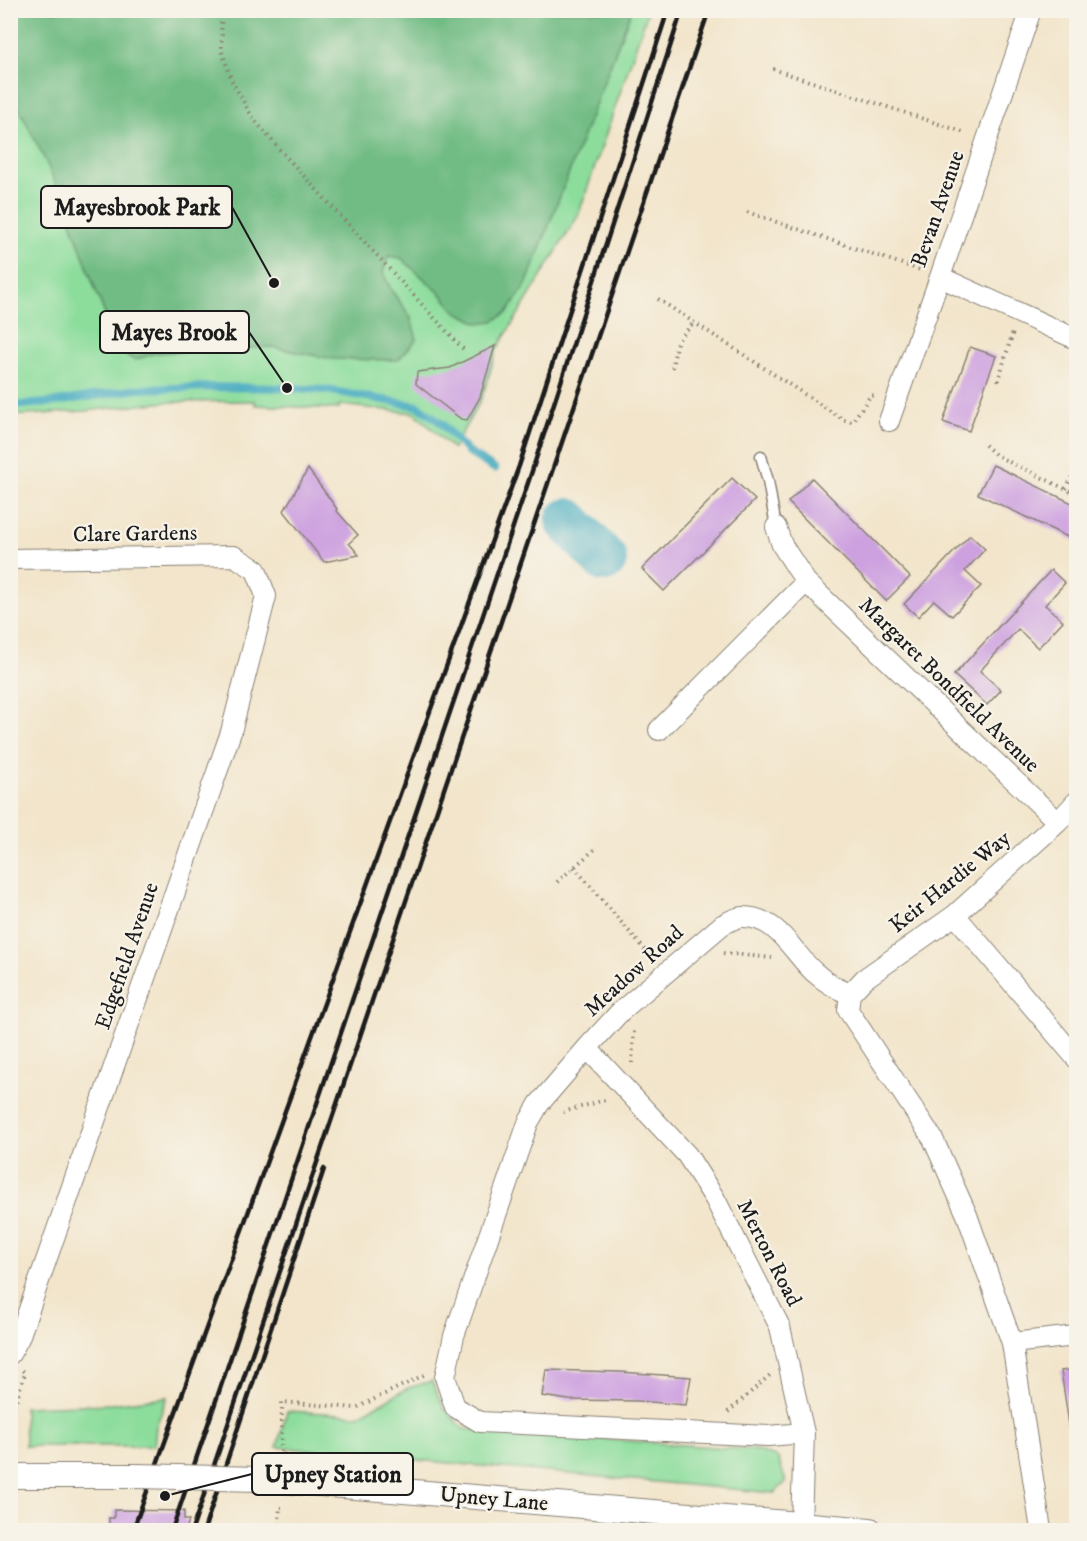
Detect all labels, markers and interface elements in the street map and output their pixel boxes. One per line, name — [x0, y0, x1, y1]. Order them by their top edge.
street label: Bevan Avenue — [905, 147, 971, 271]
callout: Mayesbrook Park — [41, 186, 232, 228]
text: Mayesbrook Park — [54, 193, 221, 223]
callout: Mayes Brook — [100, 311, 249, 353]
text: Mayes Brook — [111, 318, 238, 348]
street label: Clare Gardens — [73, 519, 197, 549]
street label: Margaret Bondfield Avenue — [853, 592, 1045, 778]
street label: Keir Hardie Way — [884, 825, 1016, 939]
street label: Edgefield Avenue — [89, 879, 165, 1033]
street label: Meadow Road — [579, 919, 689, 1023]
street label: Merton Road — [731, 1195, 808, 1311]
callout: Upney Station — [252, 1453, 413, 1495]
text: Upney Station — [264, 1460, 402, 1490]
street label: Upney Lane — [439, 1481, 549, 1517]

